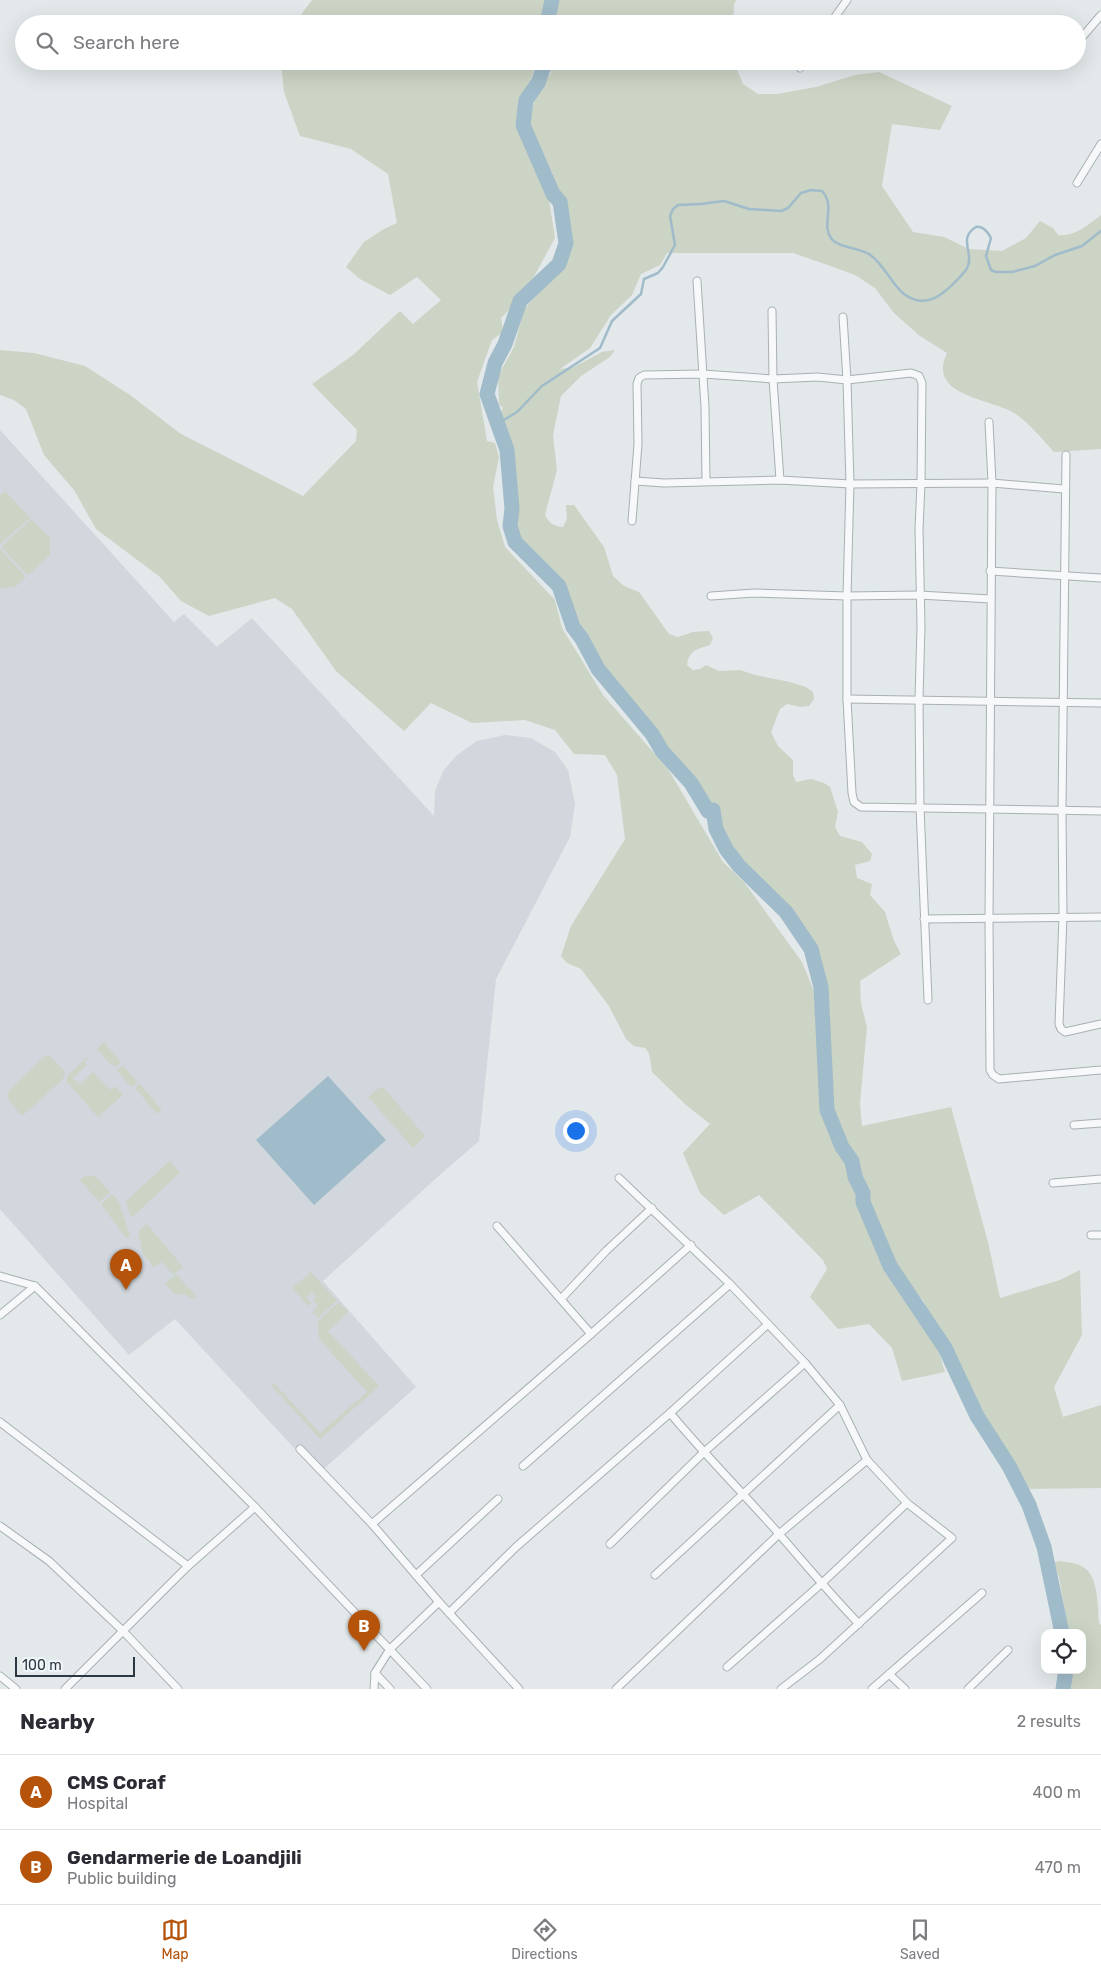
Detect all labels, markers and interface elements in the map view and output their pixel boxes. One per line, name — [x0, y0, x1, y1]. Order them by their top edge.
search box — [15, 15, 1086, 70]
icon: search — [33, 29, 61, 57]
text: Search here — [73, 31, 180, 54]
your location — [563, 1118, 589, 1144]
pin: A — [110, 1249, 142, 1290]
pin: B — [348, 1610, 380, 1651]
map controls — [1041, 1629, 1086, 1674]
button: locate — [1041, 1629, 1086, 1674]
scale bar — [15, 1654, 135, 1677]
text: 100 m — [22, 1657, 62, 1674]
text: Nearby — [20, 1709, 95, 1734]
text: 2 results — [1017, 1712, 1081, 1731]
text: CMS Coraf — [67, 1771, 166, 1794]
text: A — [30, 1783, 42, 1802]
text: 400 m — [1033, 1783, 1081, 1802]
text: Hospital — [67, 1794, 128, 1813]
text: Gendarmerie de Loandjili — [67, 1846, 302, 1869]
text: B — [30, 1858, 42, 1877]
text: 470 m — [1035, 1858, 1081, 1877]
text: Public building — [67, 1869, 177, 1888]
tab: Map — [161, 1916, 189, 1963]
tab: Directions — [511, 1916, 578, 1963]
tab: Saved — [900, 1916, 940, 1963]

